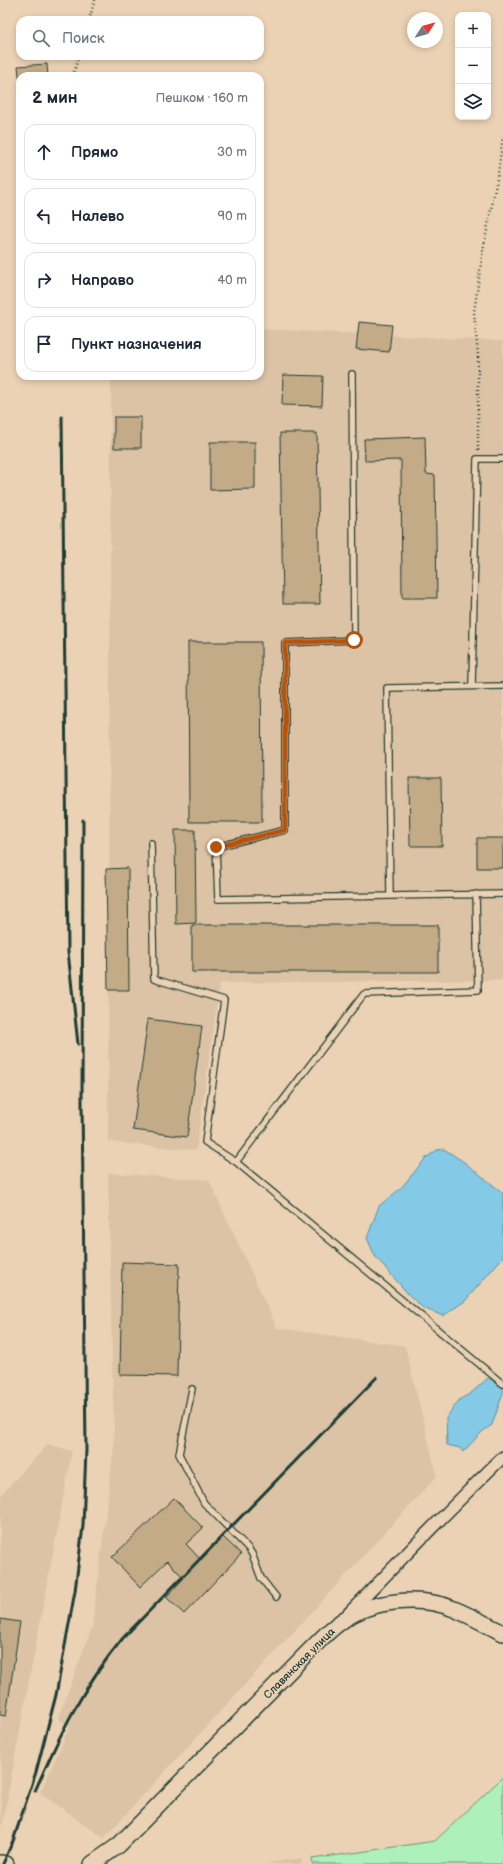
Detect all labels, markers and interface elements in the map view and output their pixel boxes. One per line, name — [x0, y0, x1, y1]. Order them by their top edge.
north arrow — [407, 12, 443, 48]
map controls — [455, 12, 491, 120]
button: + — [455, 12, 491, 48]
search box — [16, 16, 264, 60]
icon: search — [30, 27, 52, 49]
text: Поиск — [62, 29, 105, 48]
button: − — [455, 48, 491, 84]
button: layers — [455, 84, 491, 120]
text: 2 мин — [32, 88, 78, 108]
text: Пешком · 160 m — [156, 90, 248, 106]
icon: ahead — [33, 141, 55, 163]
text: Прямо — [71, 143, 118, 162]
text: 30 m — [217, 144, 247, 160]
icon: left — [33, 205, 55, 227]
text: Налево — [71, 207, 124, 226]
text: 90 m — [218, 208, 247, 224]
icon: right — [33, 269, 55, 291]
text: Направо — [71, 271, 134, 290]
text: 40 m — [217, 272, 247, 288]
icon: arrive — [33, 333, 55, 355]
text: Пункт назначения — [71, 335, 202, 354]
route start — [345, 631, 363, 649]
route end — [207, 838, 225, 856]
street label: Славянская улица — [261, 1625, 338, 1702]

